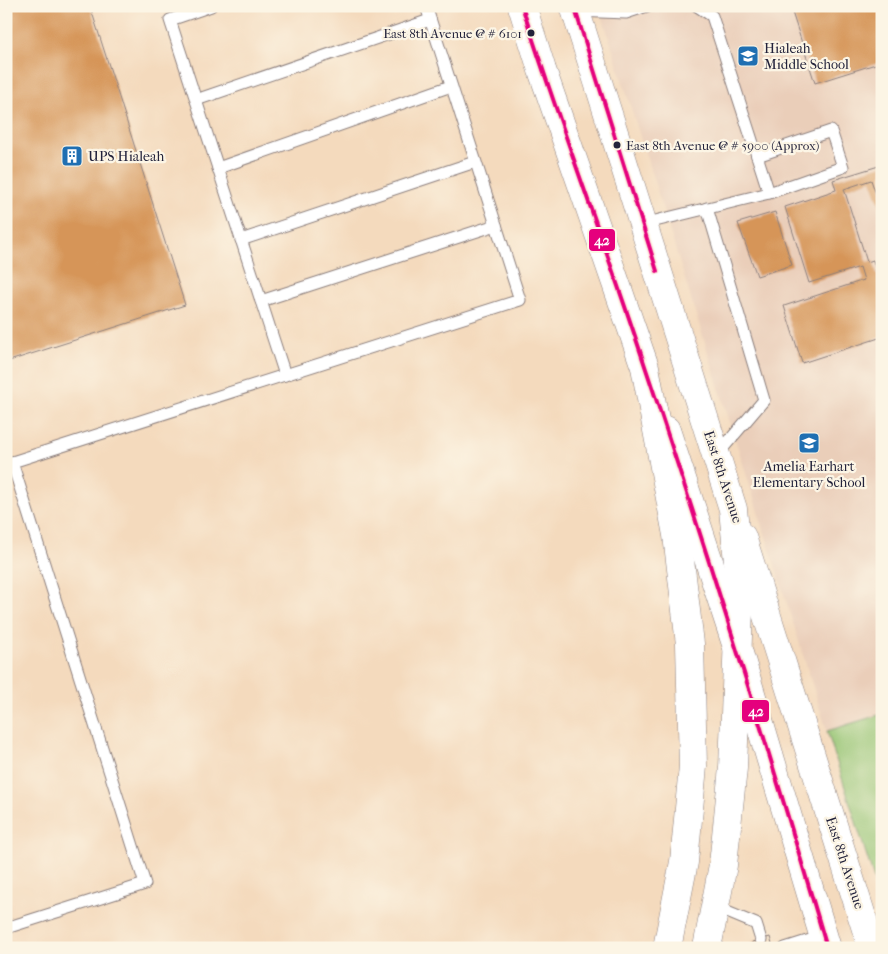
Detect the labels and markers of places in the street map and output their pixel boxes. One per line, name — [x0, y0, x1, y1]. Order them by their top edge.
place label: East 8th Avenue @ # 6101 — [383, 26, 522, 41]
marker: East 8th Avenue @ # 6101 — [526, 28, 536, 38]
place label: Hialeah Middle School — [764, 40, 849, 73]
school or university icon: Hialeah Middle School — [736, 44, 760, 68]
place label: East 8th Avenue @ # 5900 (Approx) — [626, 138, 819, 153]
marker: East 8th Avenue @ # 5900 (Approx) — [612, 140, 622, 150]
building icon: UPS Hialeah — [60, 144, 84, 168]
place label: UPS Hialeah — [88, 148, 164, 165]
school or university icon: Amelia Earhart Elementary School — [797, 431, 821, 455]
place label: Amelia Earhart Elementary School — [753, 458, 865, 491]

